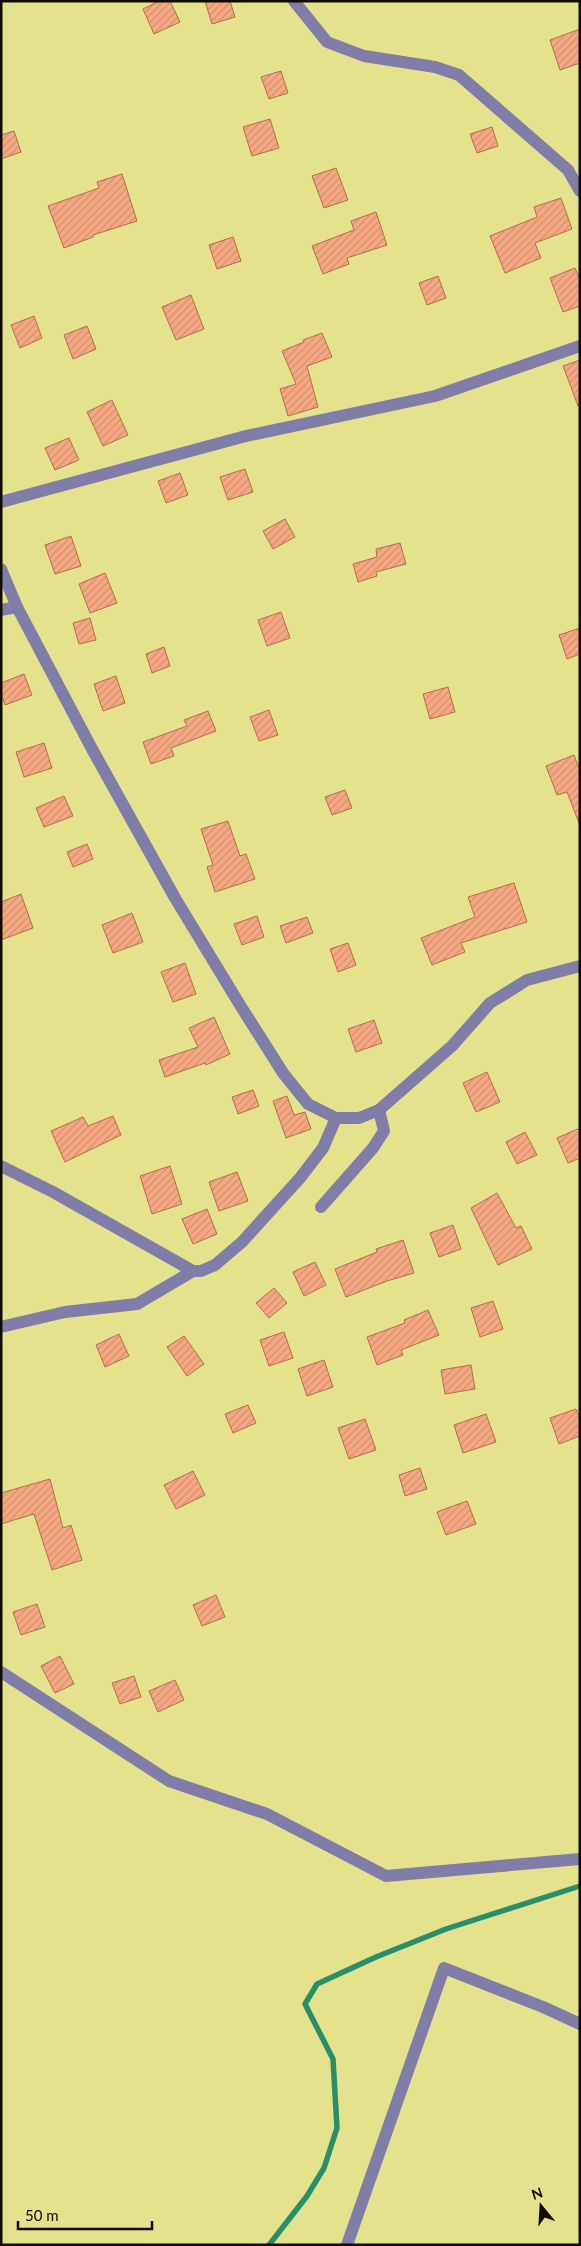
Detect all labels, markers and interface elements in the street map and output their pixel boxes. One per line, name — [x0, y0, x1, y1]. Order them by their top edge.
north arrow — [516, 2181, 566, 2231]
text: N — [529, 2183, 545, 2203]
scale bar — [18, 2198, 151, 2230]
text: 50 m — [25, 2206, 59, 2224]

